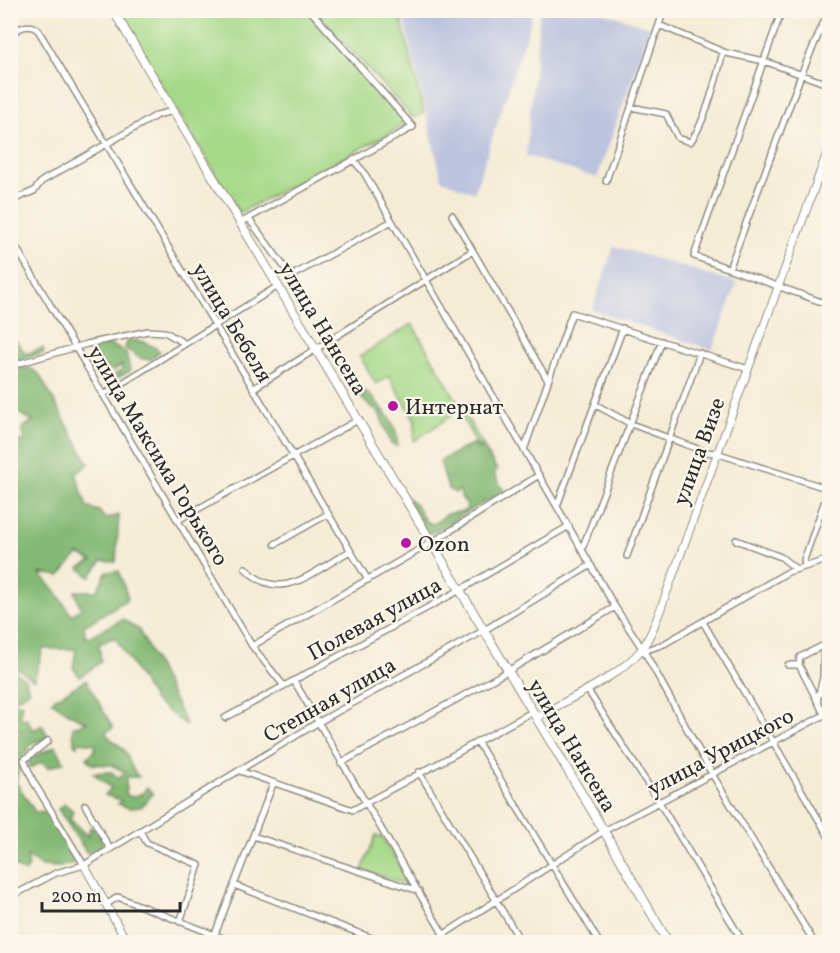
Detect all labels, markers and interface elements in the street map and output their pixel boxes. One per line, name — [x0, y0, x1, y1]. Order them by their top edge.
street label: улица Бебеля — [183, 257, 279, 389]
street label: улица Нансена — [270, 257, 374, 402]
street label: улица Максима Горького — [79, 340, 235, 572]
place label: Интернат — [405, 393, 503, 424]
street label: улица Визе — [667, 394, 734, 510]
marker: Интернат — [386, 399, 400, 413]
place label: Ozon — [418, 530, 470, 561]
marker: Ozon — [399, 536, 413, 550]
street label: Полевая улица — [303, 570, 448, 670]
street label: Степная улица — [258, 651, 402, 752]
street label: улица Нансена — [519, 674, 623, 819]
street label: улица Урицкого — [642, 701, 800, 805]
scale bar — [42, 875, 180, 913]
text: 200 m — [51, 885, 102, 910]

